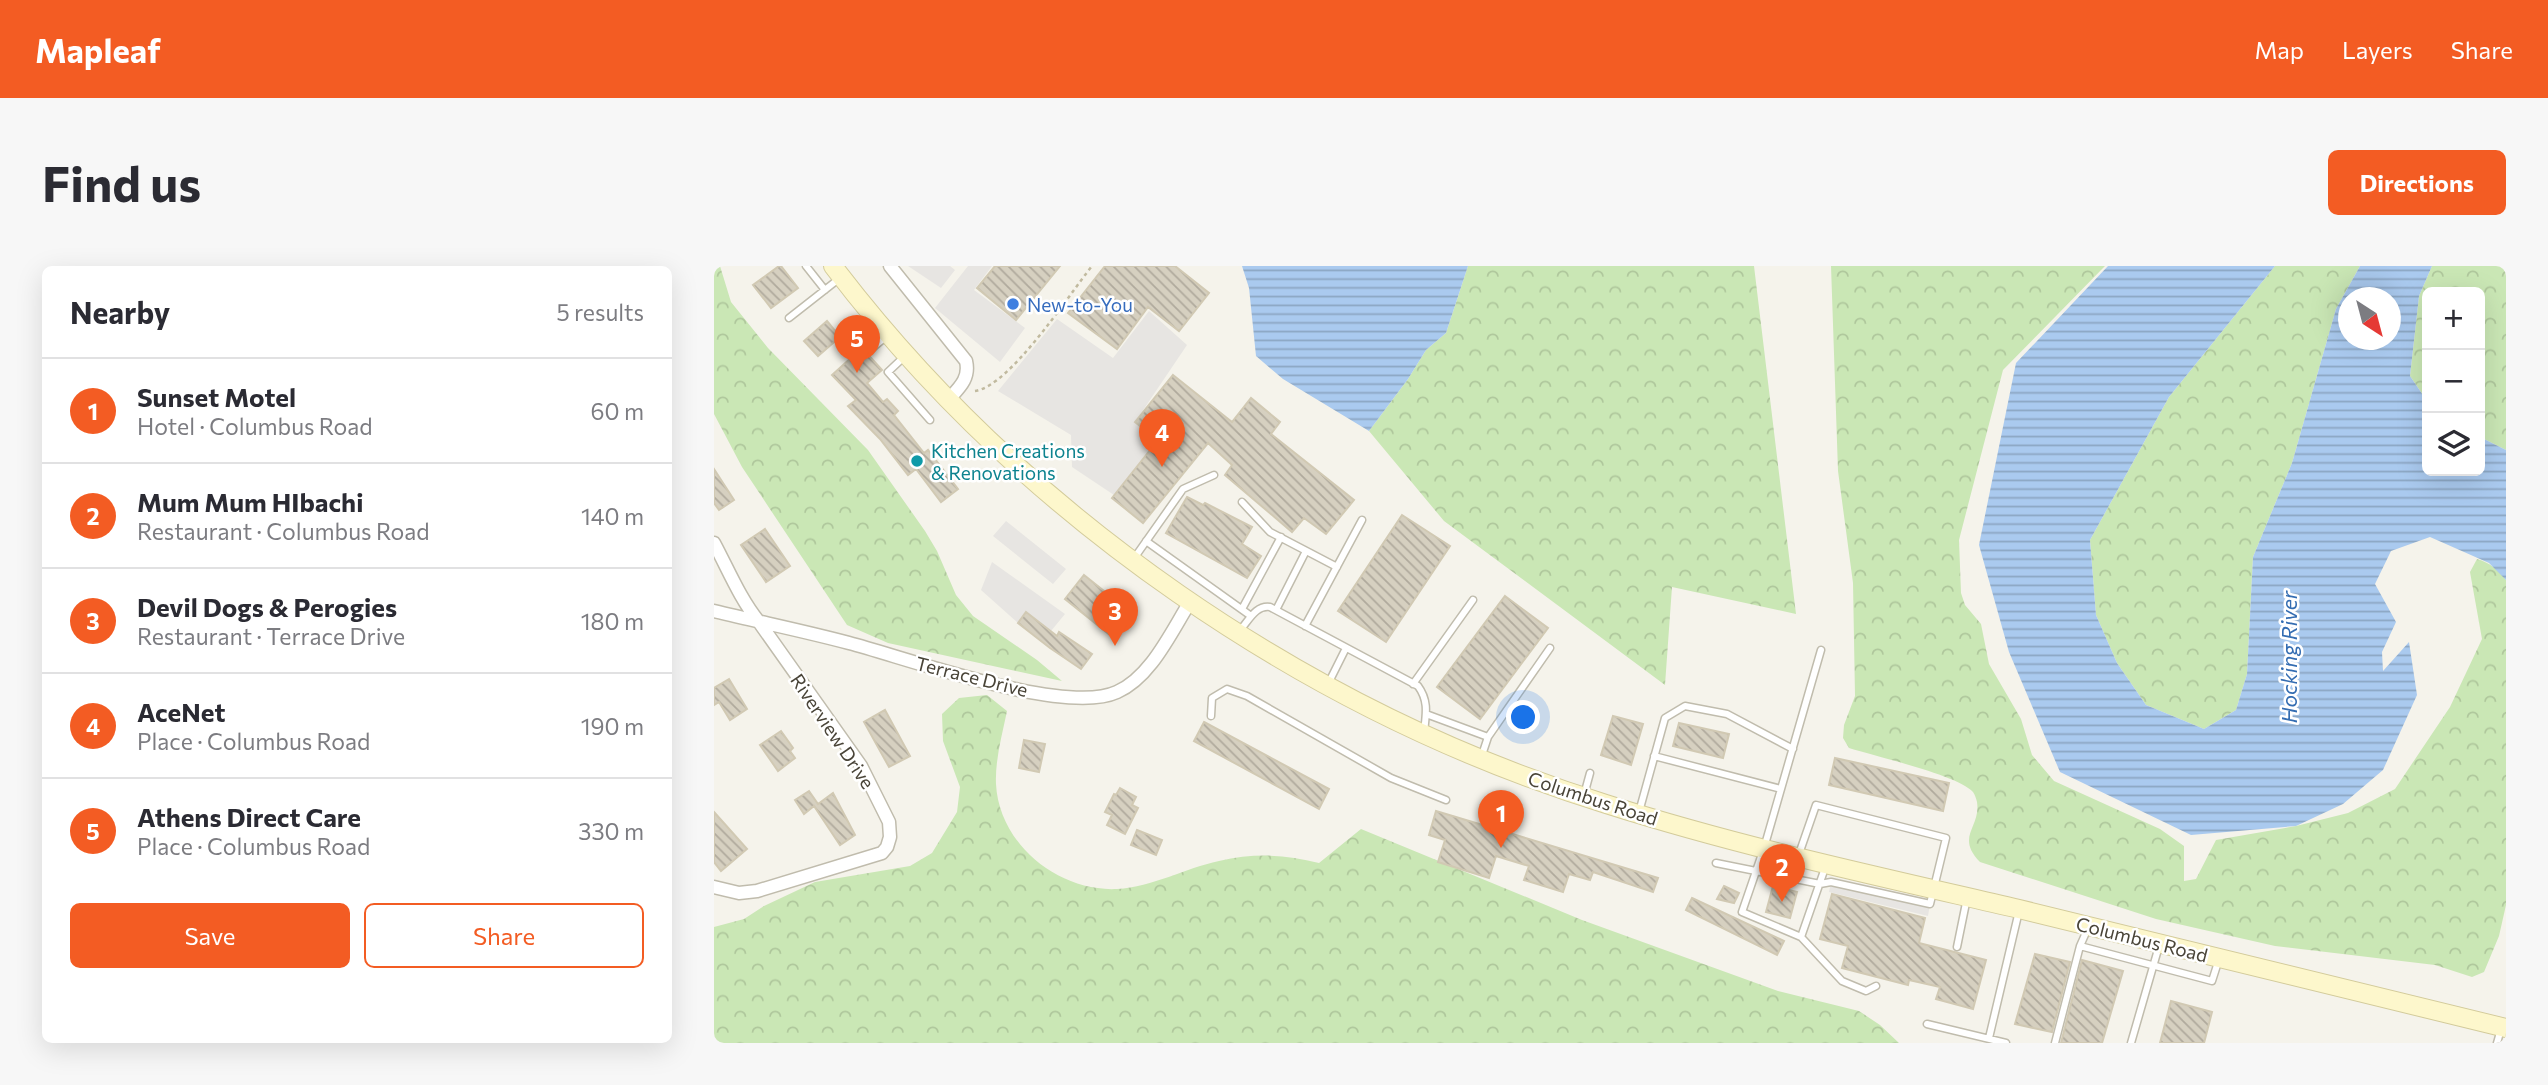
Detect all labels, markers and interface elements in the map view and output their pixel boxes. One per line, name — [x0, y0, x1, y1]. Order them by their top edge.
text: Mapleaf — [35, 29, 161, 70]
text: Map — [2255, 35, 2304, 64]
text: Layers — [2342, 35, 2413, 64]
text: Share — [2451, 35, 2513, 64]
button: Directions — [2328, 150, 2506, 215]
text: Find us — [42, 152, 201, 212]
north arrow — [2338, 287, 2401, 350]
map controls — [2422, 287, 2485, 476]
button: + — [2422, 287, 2485, 350]
text: Nearby — [70, 293, 170, 330]
place label: New-to-You — [1027, 293, 1133, 316]
marker: New-to-You — [1005, 296, 1021, 312]
text: 5 results — [556, 298, 644, 326]
pin: 5 — [834, 315, 880, 373]
button: − — [2422, 350, 2485, 413]
text: Sunset Motel — [137, 381, 296, 412]
text: 1 — [88, 397, 98, 425]
text: 60 m — [591, 397, 644, 425]
pin: 4 — [1139, 409, 1185, 467]
text: Hotel · Columbus Road — [137, 412, 373, 440]
button: layers — [2422, 413, 2485, 476]
place label: Kitchen Creations & Renovations — [931, 439, 1085, 484]
marker: Kitchen Creations & Renovations — [909, 453, 925, 469]
text: Mum Mum HIbachi — [137, 486, 363, 517]
text: 2 — [86, 502, 100, 530]
text: 140 m — [581, 502, 644, 530]
text: Restaurant · Columbus Road — [137, 517, 430, 545]
pin: 3 — [1092, 588, 1138, 646]
water label: Hocking River — [2276, 590, 2301, 723]
text: Devil Dogs & Perogies — [137, 591, 397, 622]
text: 3 — [86, 607, 100, 635]
text: 180 m — [581, 607, 644, 635]
text: Restaurant · Terrace Drive — [137, 622, 405, 650]
street label: Terrace Drive — [914, 651, 1030, 701]
street label: Riverview Drive — [786, 669, 880, 793]
text: AceNet — [137, 696, 225, 727]
your location — [1506, 700, 1540, 734]
text: 4 — [86, 712, 100, 740]
text: 190 m — [581, 712, 644, 740]
text: Place · Columbus Road — [137, 727, 370, 755]
street label: Columbus Road — [1525, 766, 1661, 830]
pin: 1 — [1478, 790, 1524, 848]
text: Athens Direct Care — [137, 801, 361, 832]
text: 5 — [86, 817, 100, 845]
text: 330 m — [578, 817, 644, 845]
text: Place · Columbus Road — [137, 832, 370, 860]
pin: 2 — [1759, 844, 1805, 902]
button: Save — [70, 903, 350, 968]
button: Share — [364, 903, 644, 968]
street label: Columbus Road — [2074, 912, 2210, 966]

